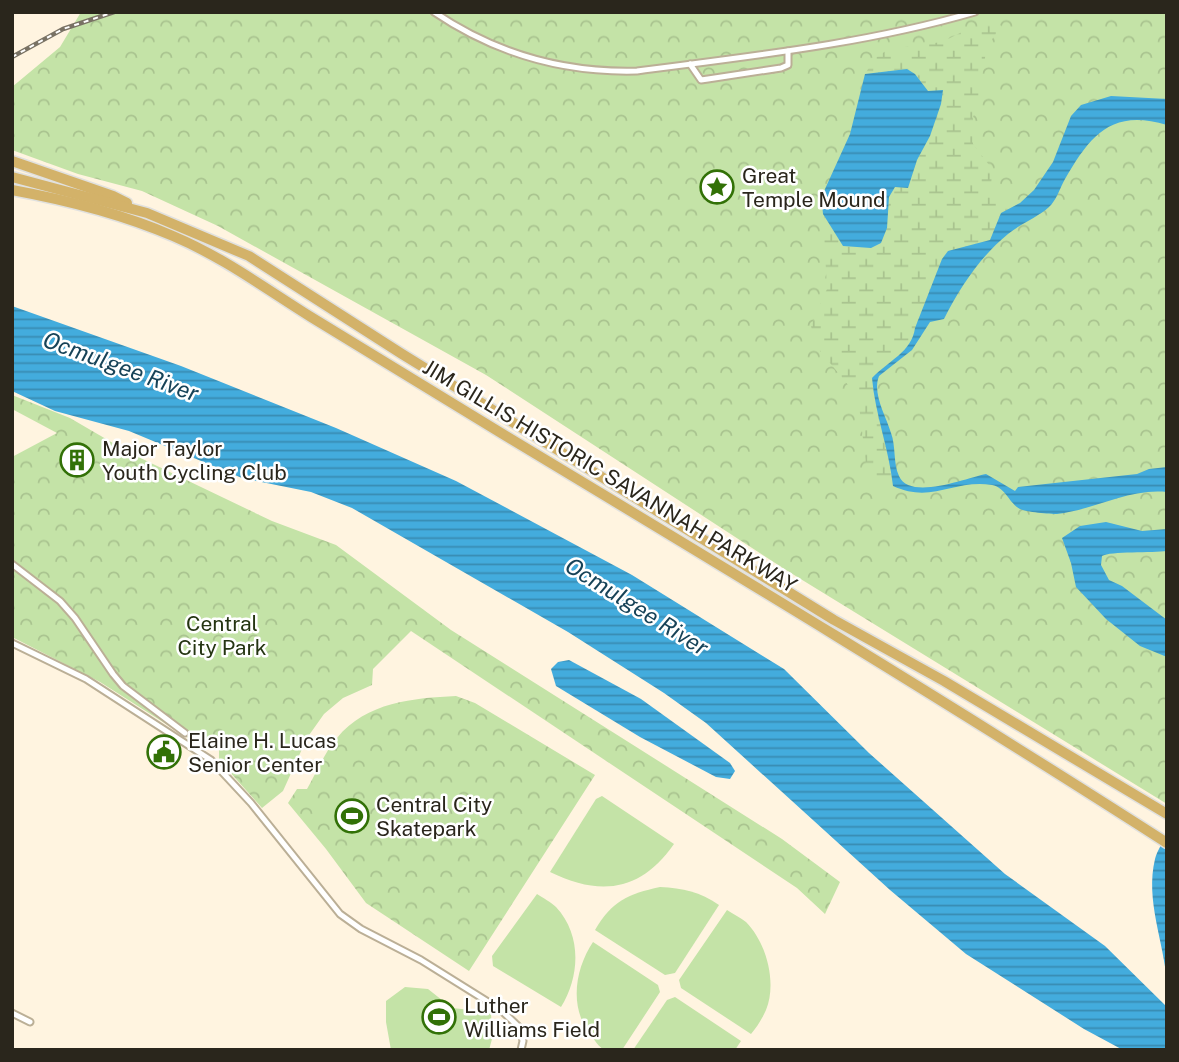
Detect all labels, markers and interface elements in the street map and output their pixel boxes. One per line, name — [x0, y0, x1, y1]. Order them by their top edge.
place label: Great Temple Mound — [742, 163, 886, 212]
place icon: Great Temple Mound — [698, 168, 736, 206]
water label: Ocmulgee River — [40, 325, 203, 407]
street label: JIM GILLIS HISTORIC SAVANNAH PARKWAY — [418, 354, 802, 598]
place label: Major Taylor Youth Cycling Club — [102, 436, 287, 485]
building icon: Major Taylor Youth Cycling Club — [58, 441, 96, 479]
water label: Ocmulgee River — [561, 551, 714, 661]
park label: Central City Park — [178, 611, 267, 660]
place label: Elaine H. Lucas Senior Center — [188, 728, 336, 777]
public building icon: Elaine H. Lucas Senior Center — [145, 733, 183, 771]
place label: Central City Skatepark — [376, 792, 492, 841]
sports icon: Central City Skatepark — [333, 797, 371, 835]
place label: Luther Williams Field — [464, 993, 600, 1042]
sports icon: Luther Williams Field — [420, 998, 458, 1036]

